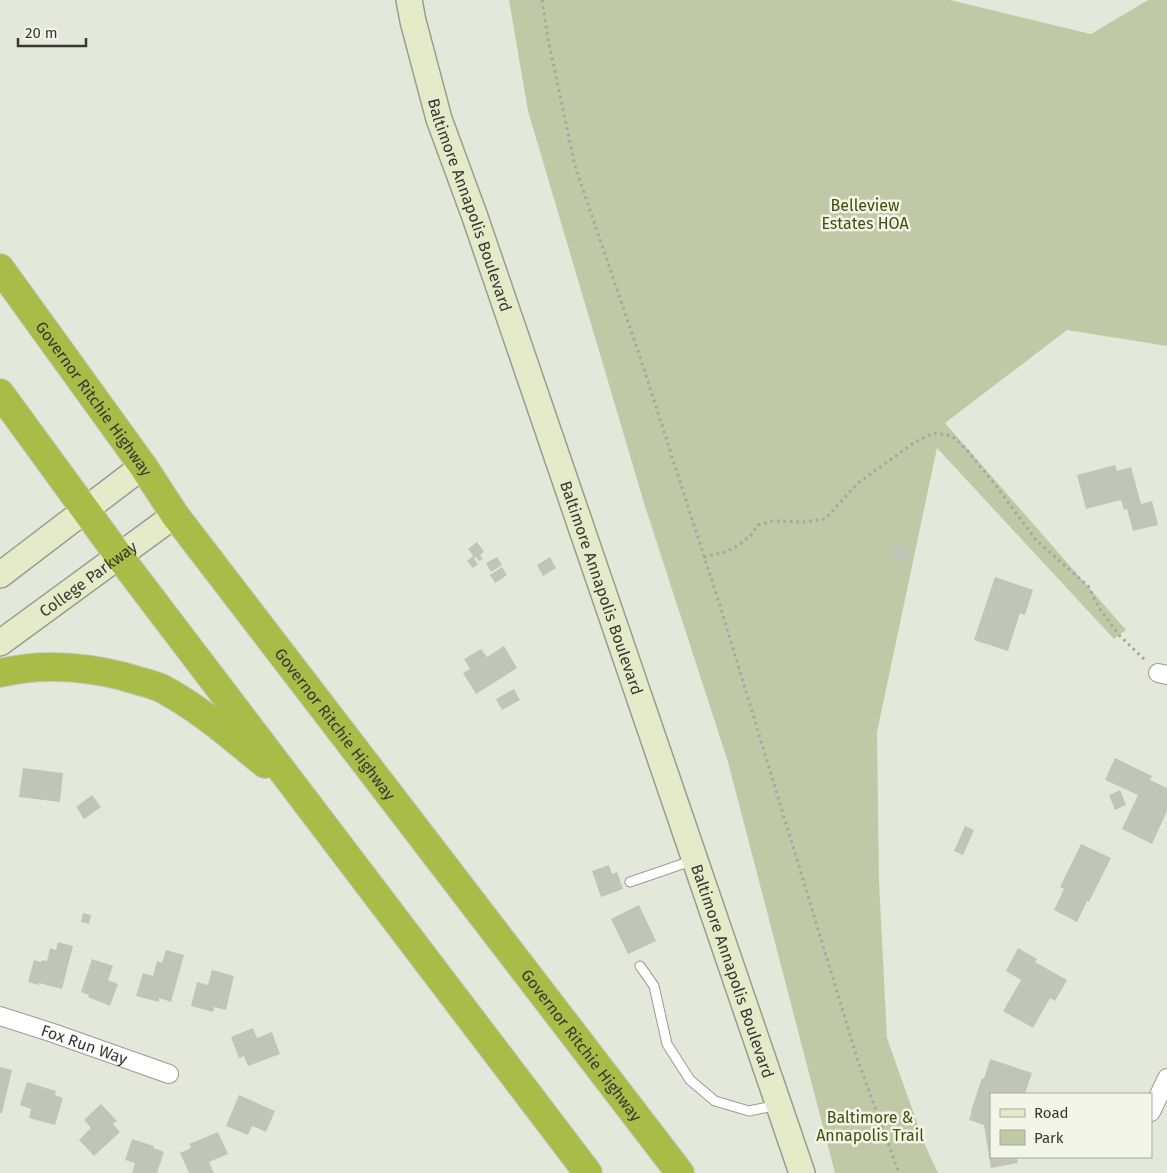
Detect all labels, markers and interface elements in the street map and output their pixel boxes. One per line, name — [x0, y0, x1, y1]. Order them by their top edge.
scale bar — [18, 15, 85, 47]
text: 20 m — [25, 24, 58, 42]
street label: Baltimore Annapolis Boulevard — [424, 96, 516, 314]
park label: Belleview Estates HOA — [821, 196, 909, 233]
street label: Governor Ritchie Highway — [32, 318, 156, 480]
street label: Baltimore Annapolis Boulevard — [556, 478, 647, 697]
street label: College Parkway — [36, 537, 141, 621]
street label: Governor Ritchie Highway — [271, 644, 399, 804]
street label: Baltimore Annapolis Boulevard — [687, 862, 778, 1081]
street label: Governor Ritchie Highway — [517, 966, 646, 1125]
street label: Fox Run Way — [39, 1021, 130, 1069]
legend — [990, 1093, 1152, 1158]
text: Road — [1034, 1104, 1069, 1122]
park label: Baltimore & Annapolis Trail — [816, 1108, 924, 1145]
text: Park — [1034, 1129, 1064, 1147]

